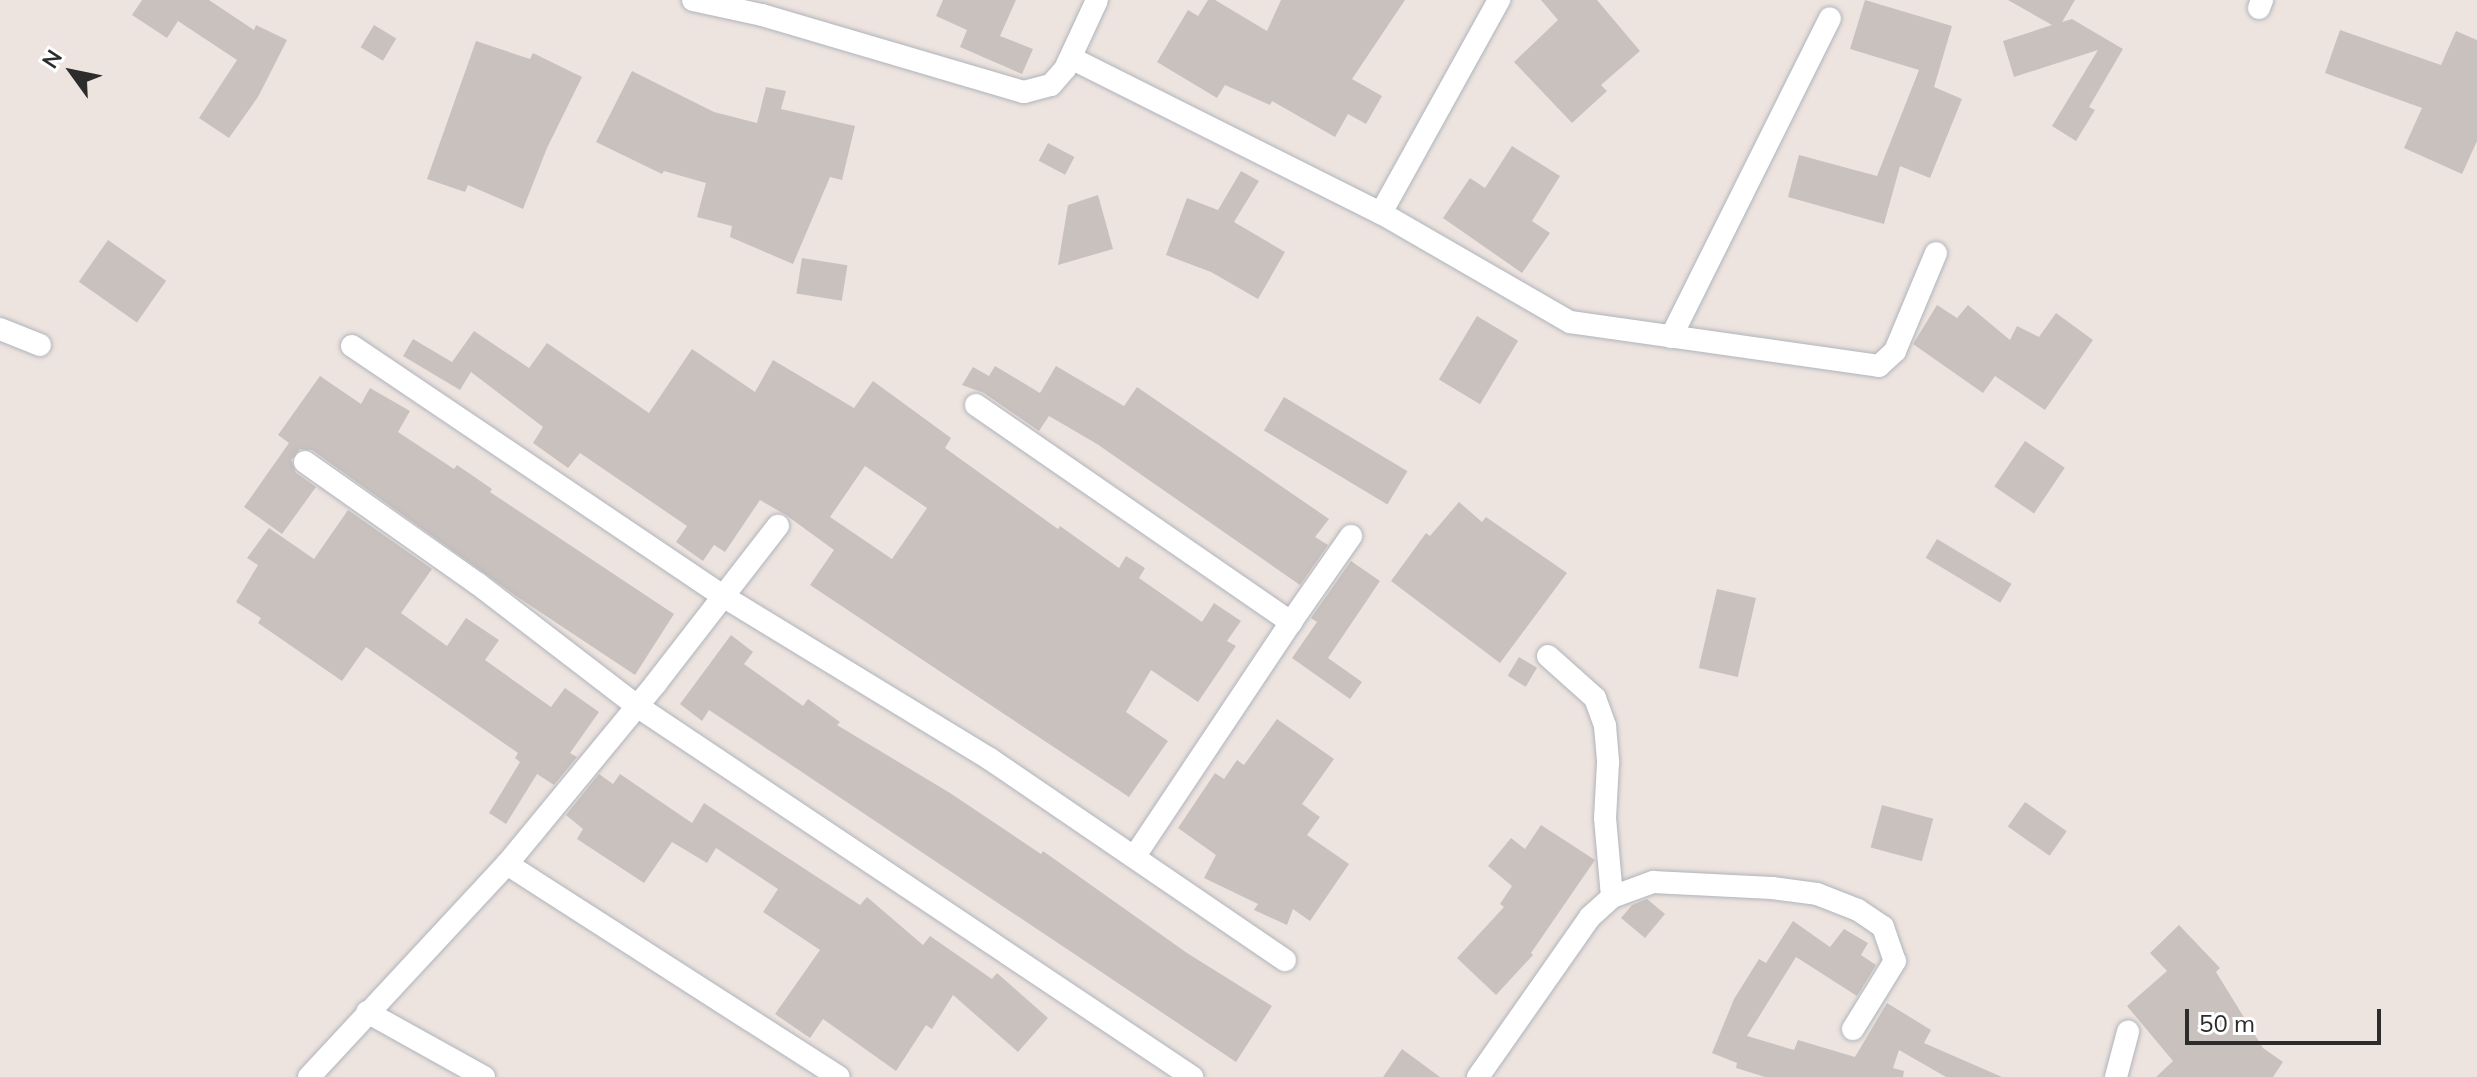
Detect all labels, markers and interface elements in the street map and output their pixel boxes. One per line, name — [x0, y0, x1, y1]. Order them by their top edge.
north arrow — [32, 32, 112, 112]
text: N — [36, 44, 68, 74]
scale bar — [2189, 993, 2385, 1043]
text: 50 m — [2199, 1008, 2255, 1038]

